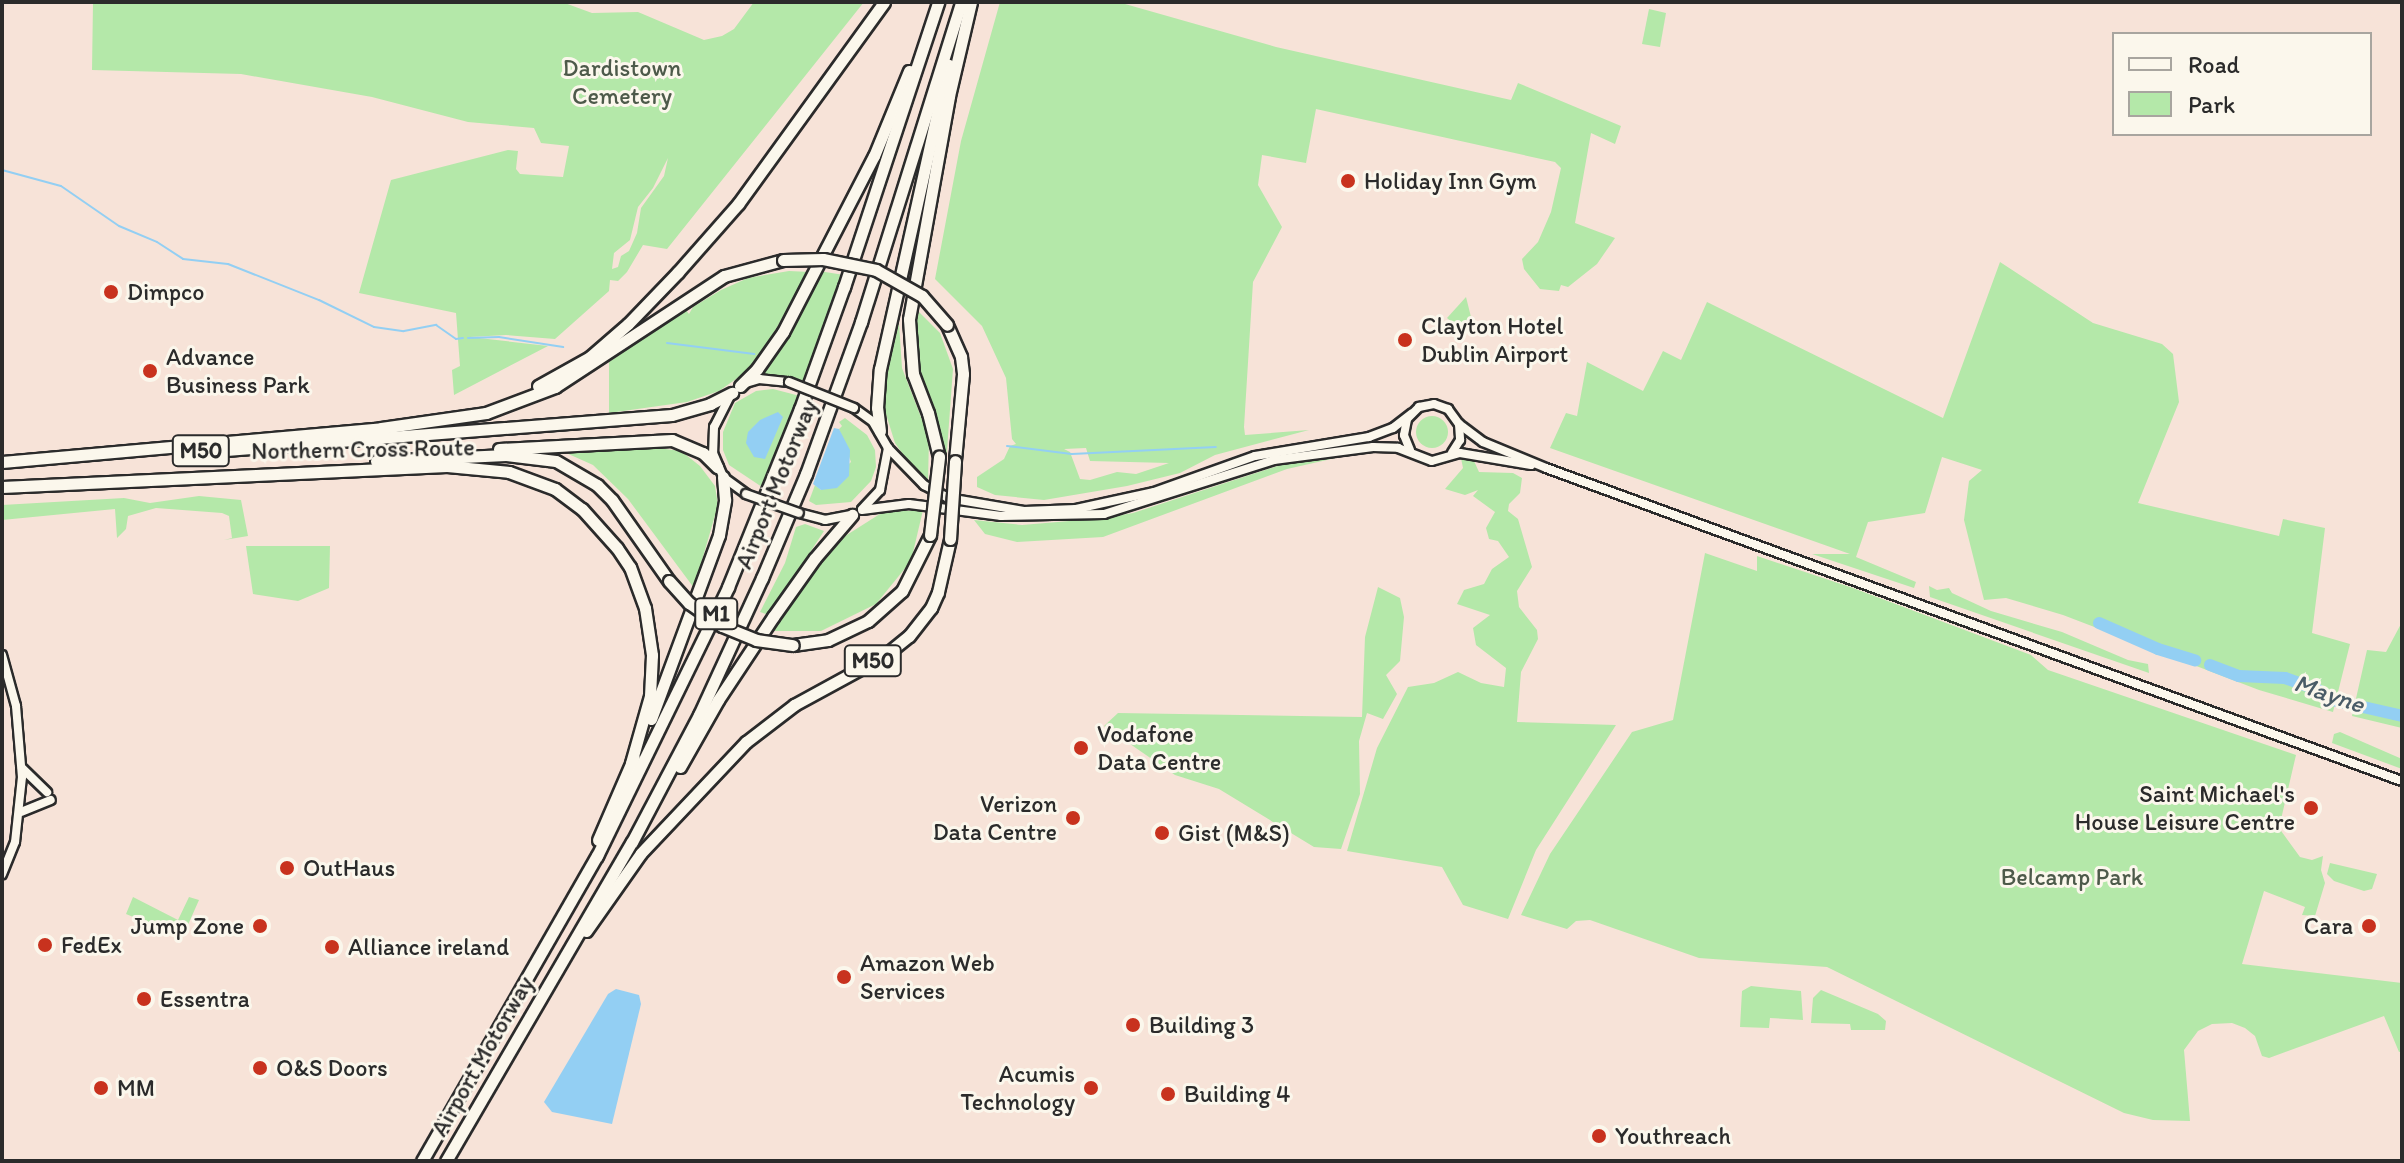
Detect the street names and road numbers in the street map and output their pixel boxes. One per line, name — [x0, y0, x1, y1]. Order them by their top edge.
street label: Airport Motorway — [729, 395, 823, 573]
road number: M50 — [171, 433, 231, 469]
street label: Northern Cross Route — [251, 433, 475, 465]
road number: M1 — [694, 596, 738, 632]
road number: M50 — [843, 643, 903, 679]
street label: Airport Motorway — [424, 971, 540, 1141]

